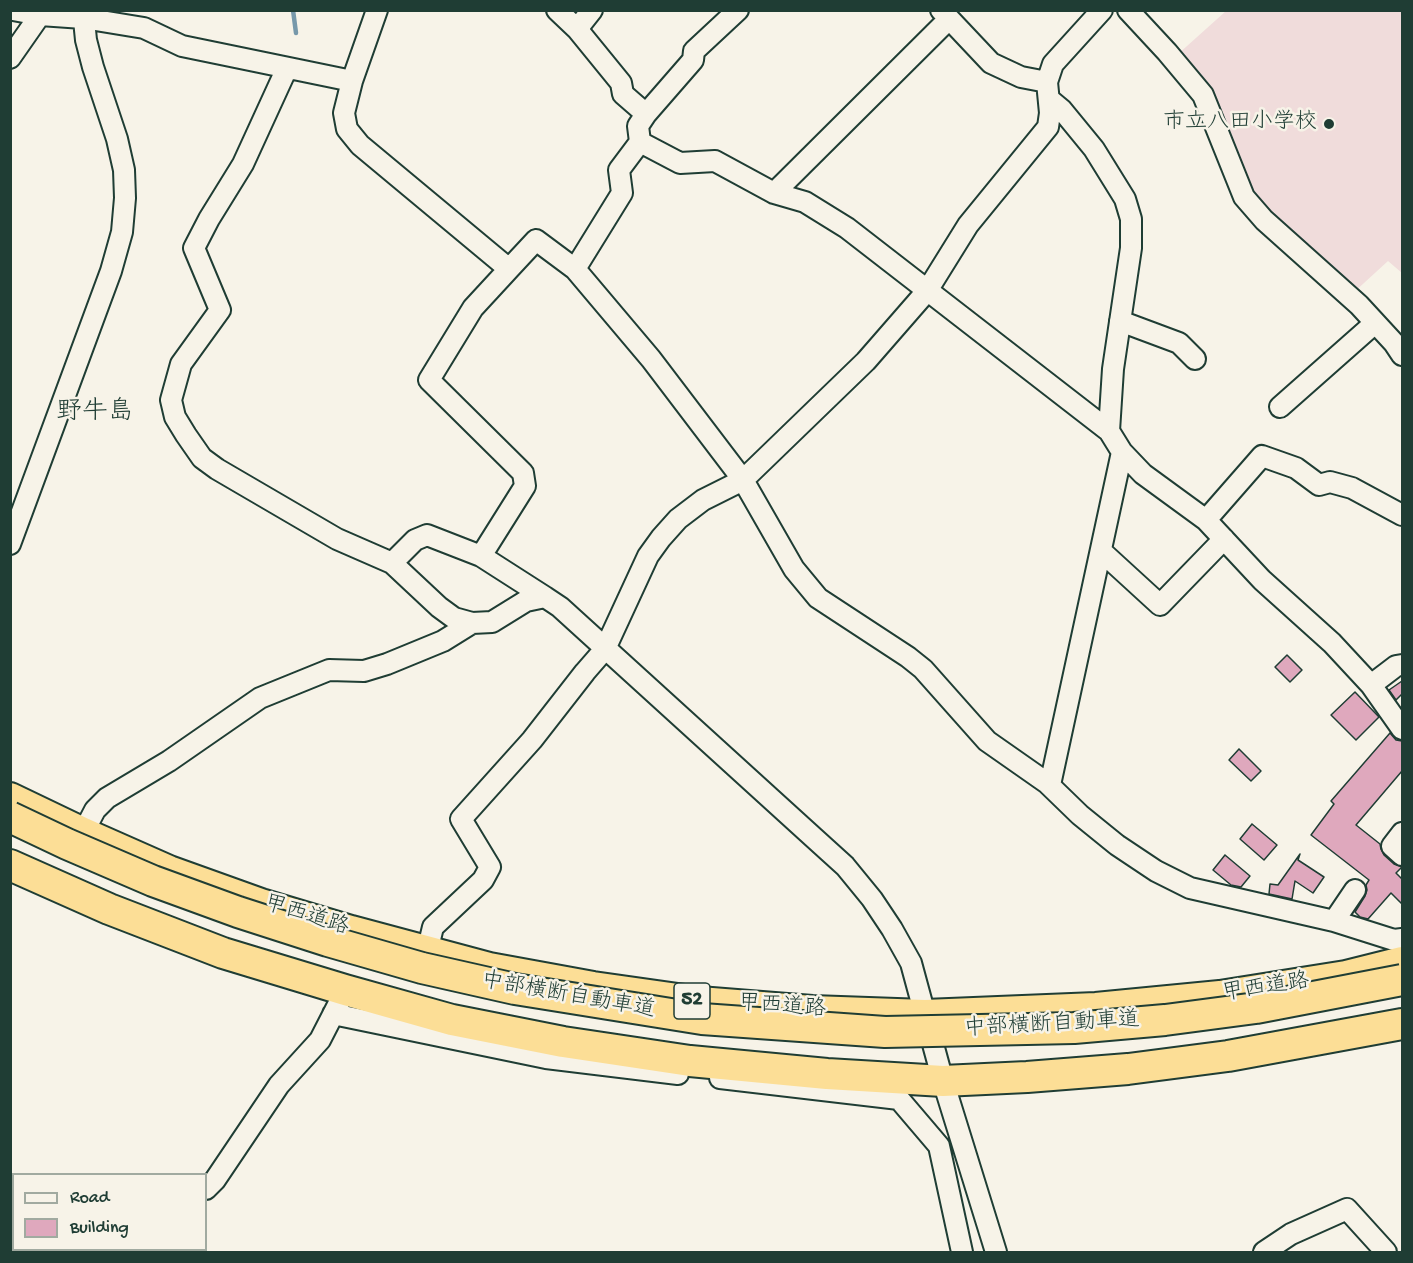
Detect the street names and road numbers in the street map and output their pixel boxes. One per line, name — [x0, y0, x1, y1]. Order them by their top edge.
street label: 甲西道路 — [260, 892, 352, 942]
street label: 中部横断自動車道 — [479, 969, 657, 1025]
street label: 甲西道路 — [1220, 969, 1312, 1009]
road number: 52 — [674, 983, 710, 1019]
street label: 甲西道路 — [737, 992, 827, 1024]
street label: 中部横断自動車道 — [963, 1008, 1141, 1044]

